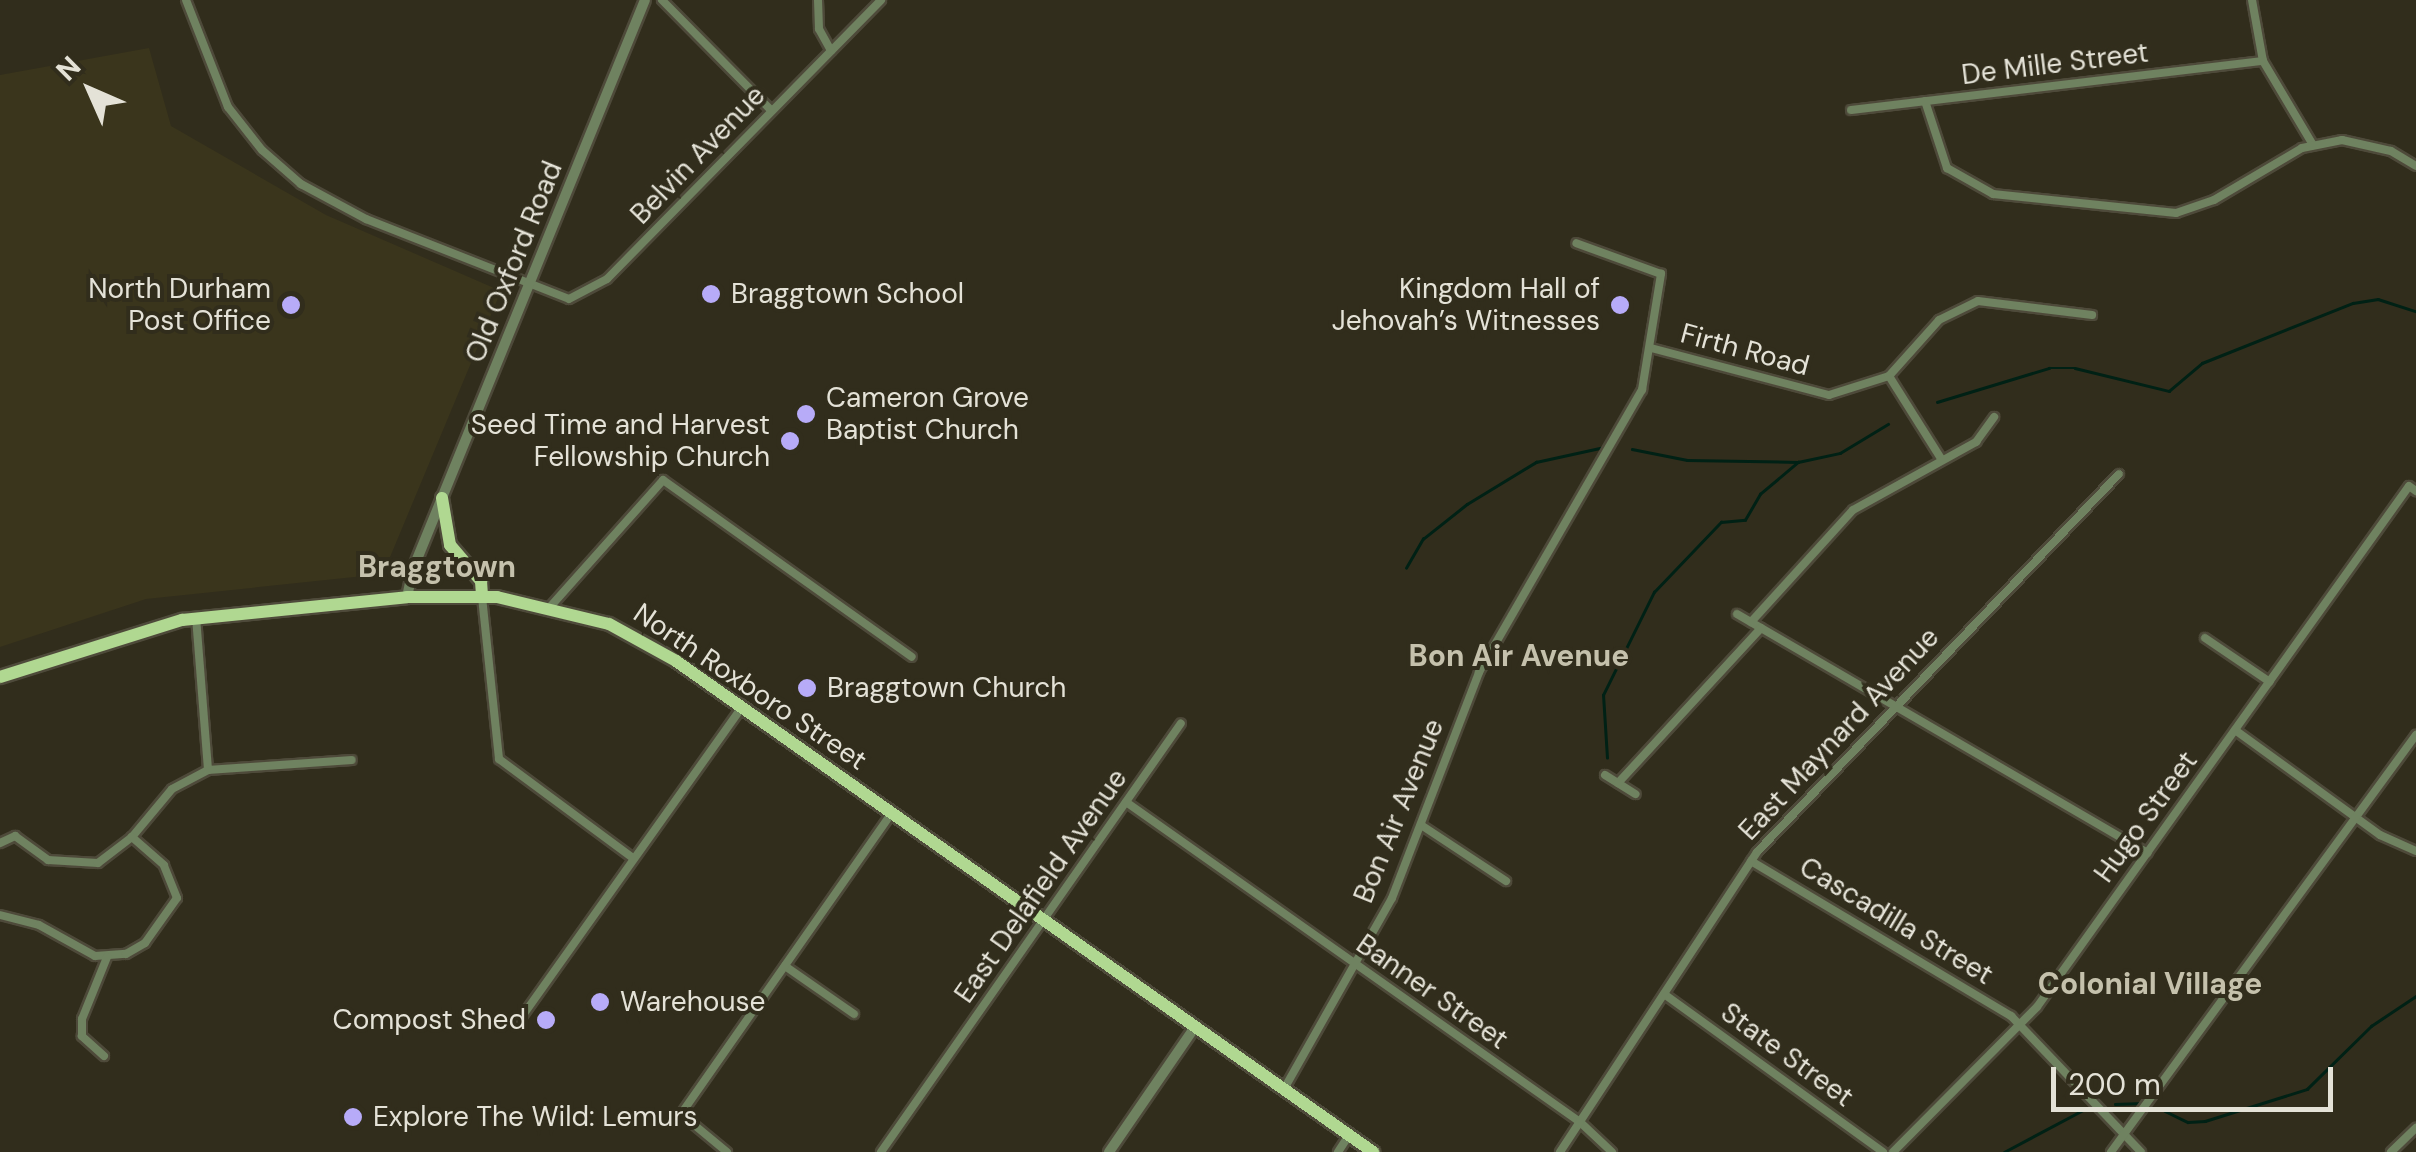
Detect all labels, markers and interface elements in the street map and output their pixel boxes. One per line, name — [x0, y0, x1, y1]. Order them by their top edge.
street label: De Mille Street — [1960, 36, 2150, 92]
north arrow — [40, 40, 140, 140]
text: N — [48, 48, 89, 89]
street label: Belvin Avenue — [624, 79, 772, 231]
street label: Old Oxford Road — [458, 156, 570, 368]
place label: North Durham Post Office — [88, 272, 271, 338]
place label: Kingdom Hall of Jehovah’s Witnesses — [1332, 272, 1600, 338]
place label: Braggtown School — [731, 277, 964, 311]
marker: Braggtown School — [700, 283, 722, 305]
marker: North Durham Post Office — [280, 294, 302, 316]
marker: Kingdom Hall of Jehovah’s Witnesses — [1609, 294, 1631, 316]
street label: Firth Road — [1677, 317, 1813, 383]
place label: Cameron Grove Baptist Church — [826, 381, 1029, 447]
marker: Cameron Grove Baptist Church — [795, 403, 817, 425]
place label: Seed Time and Harvest Fellowship Church — [471, 408, 770, 474]
marker: Seed Time and Harvest Fellowship Church — [779, 430, 801, 452]
district label: Braggtown — [358, 549, 516, 585]
street label: North Roxboro Street — [627, 596, 873, 778]
street label: East Maynard Avenue — [1732, 621, 1946, 847]
district label: Bon Air Avenue — [1409, 638, 1629, 674]
place label: Braggtown Church — [827, 671, 1066, 705]
marker: Braggtown Church — [796, 677, 818, 699]
street label: Bon Air Avenue — [1347, 714, 1451, 908]
street label: Hugo Street — [2087, 745, 2205, 889]
street label: East Delafield Avenue — [948, 763, 1134, 1009]
street label: Cascadilla Street — [1793, 850, 1999, 992]
street label: Banner Street — [1350, 927, 1514, 1057]
district label: Colonial Village — [2038, 966, 2262, 1002]
place label: Warehouse — [620, 985, 765, 1019]
marker: Warehouse — [589, 991, 611, 1013]
street label: State Street — [1714, 996, 1860, 1114]
place label: Compost Shed — [333, 1003, 526, 1037]
marker: Compost Shed — [535, 1009, 557, 1031]
scale bar — [2056, 1047, 2338, 1109]
text: 200 m — [2068, 1065, 2161, 1104]
place label: Explore The Wild: Lemurs — [373, 1100, 698, 1134]
marker: Explore The Wild: Lemurs — [342, 1106, 364, 1128]

